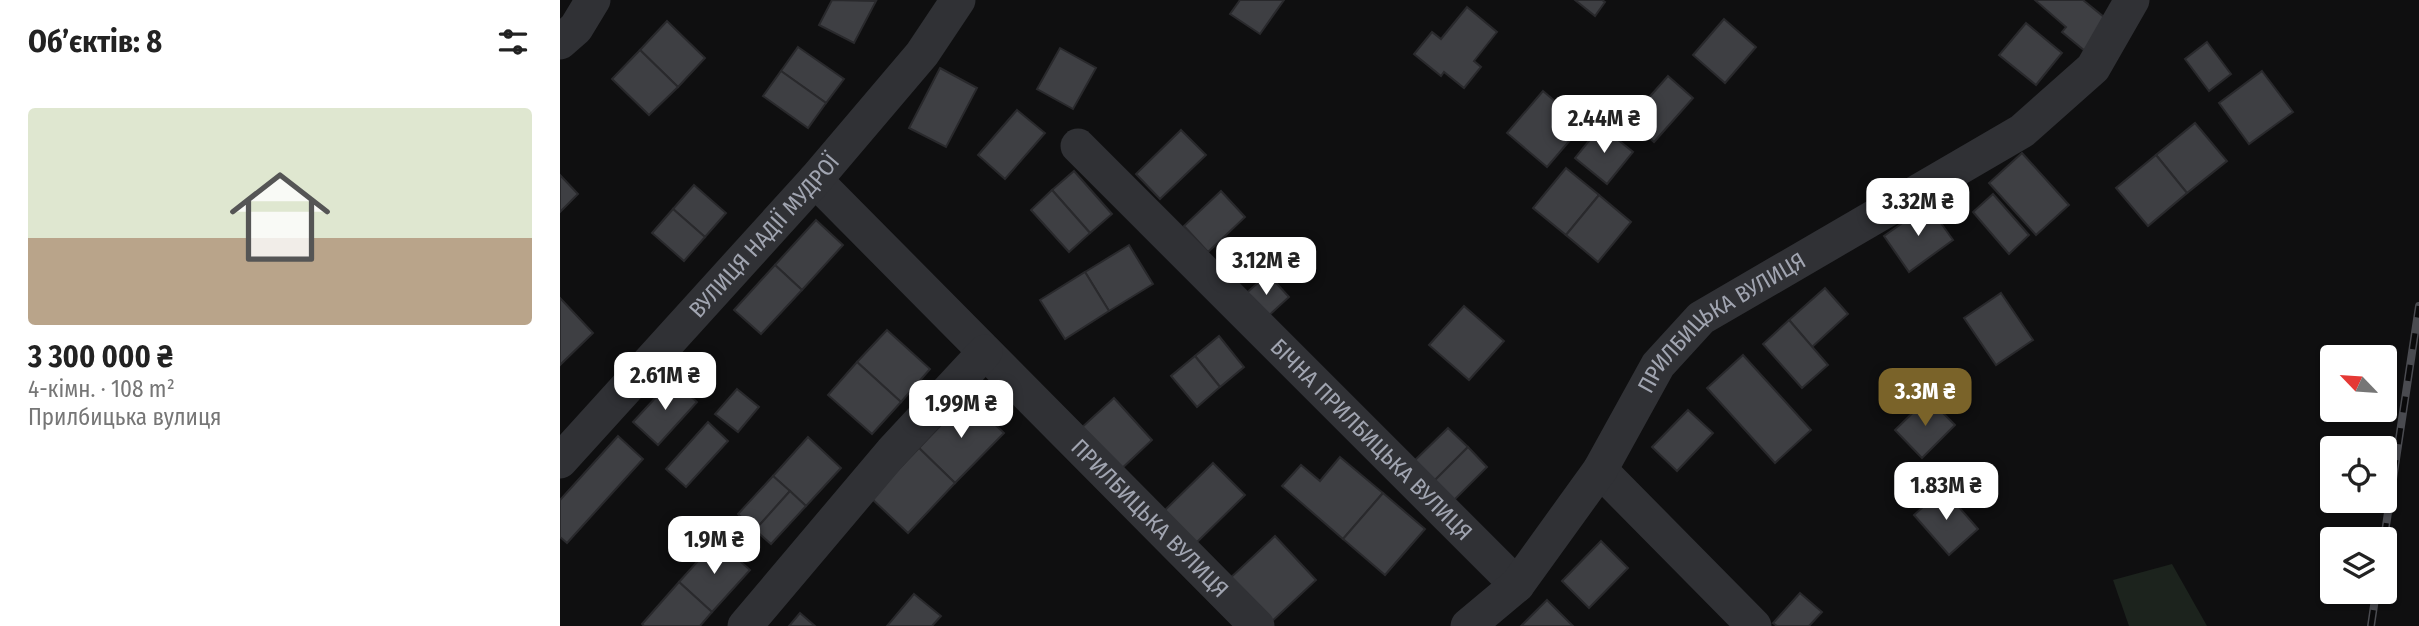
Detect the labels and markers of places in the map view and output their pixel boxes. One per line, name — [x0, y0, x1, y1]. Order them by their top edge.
pin: 2.44M ₴ — [1539, 96, 1669, 155]
pin: 3.32M ₴ — [1853, 178, 1983, 238]
pin: 3.12M ₴ — [1201, 238, 1331, 297]
pin: 2.61M ₴ — [600, 352, 730, 412]
pin: 3.3M ₴ — [1868, 368, 1982, 428]
pin: 1.99M ₴ — [896, 380, 1026, 440]
pin: 1.83M ₴ — [1881, 462, 2011, 522]
pin: 1.9M ₴ — [657, 516, 771, 576]

